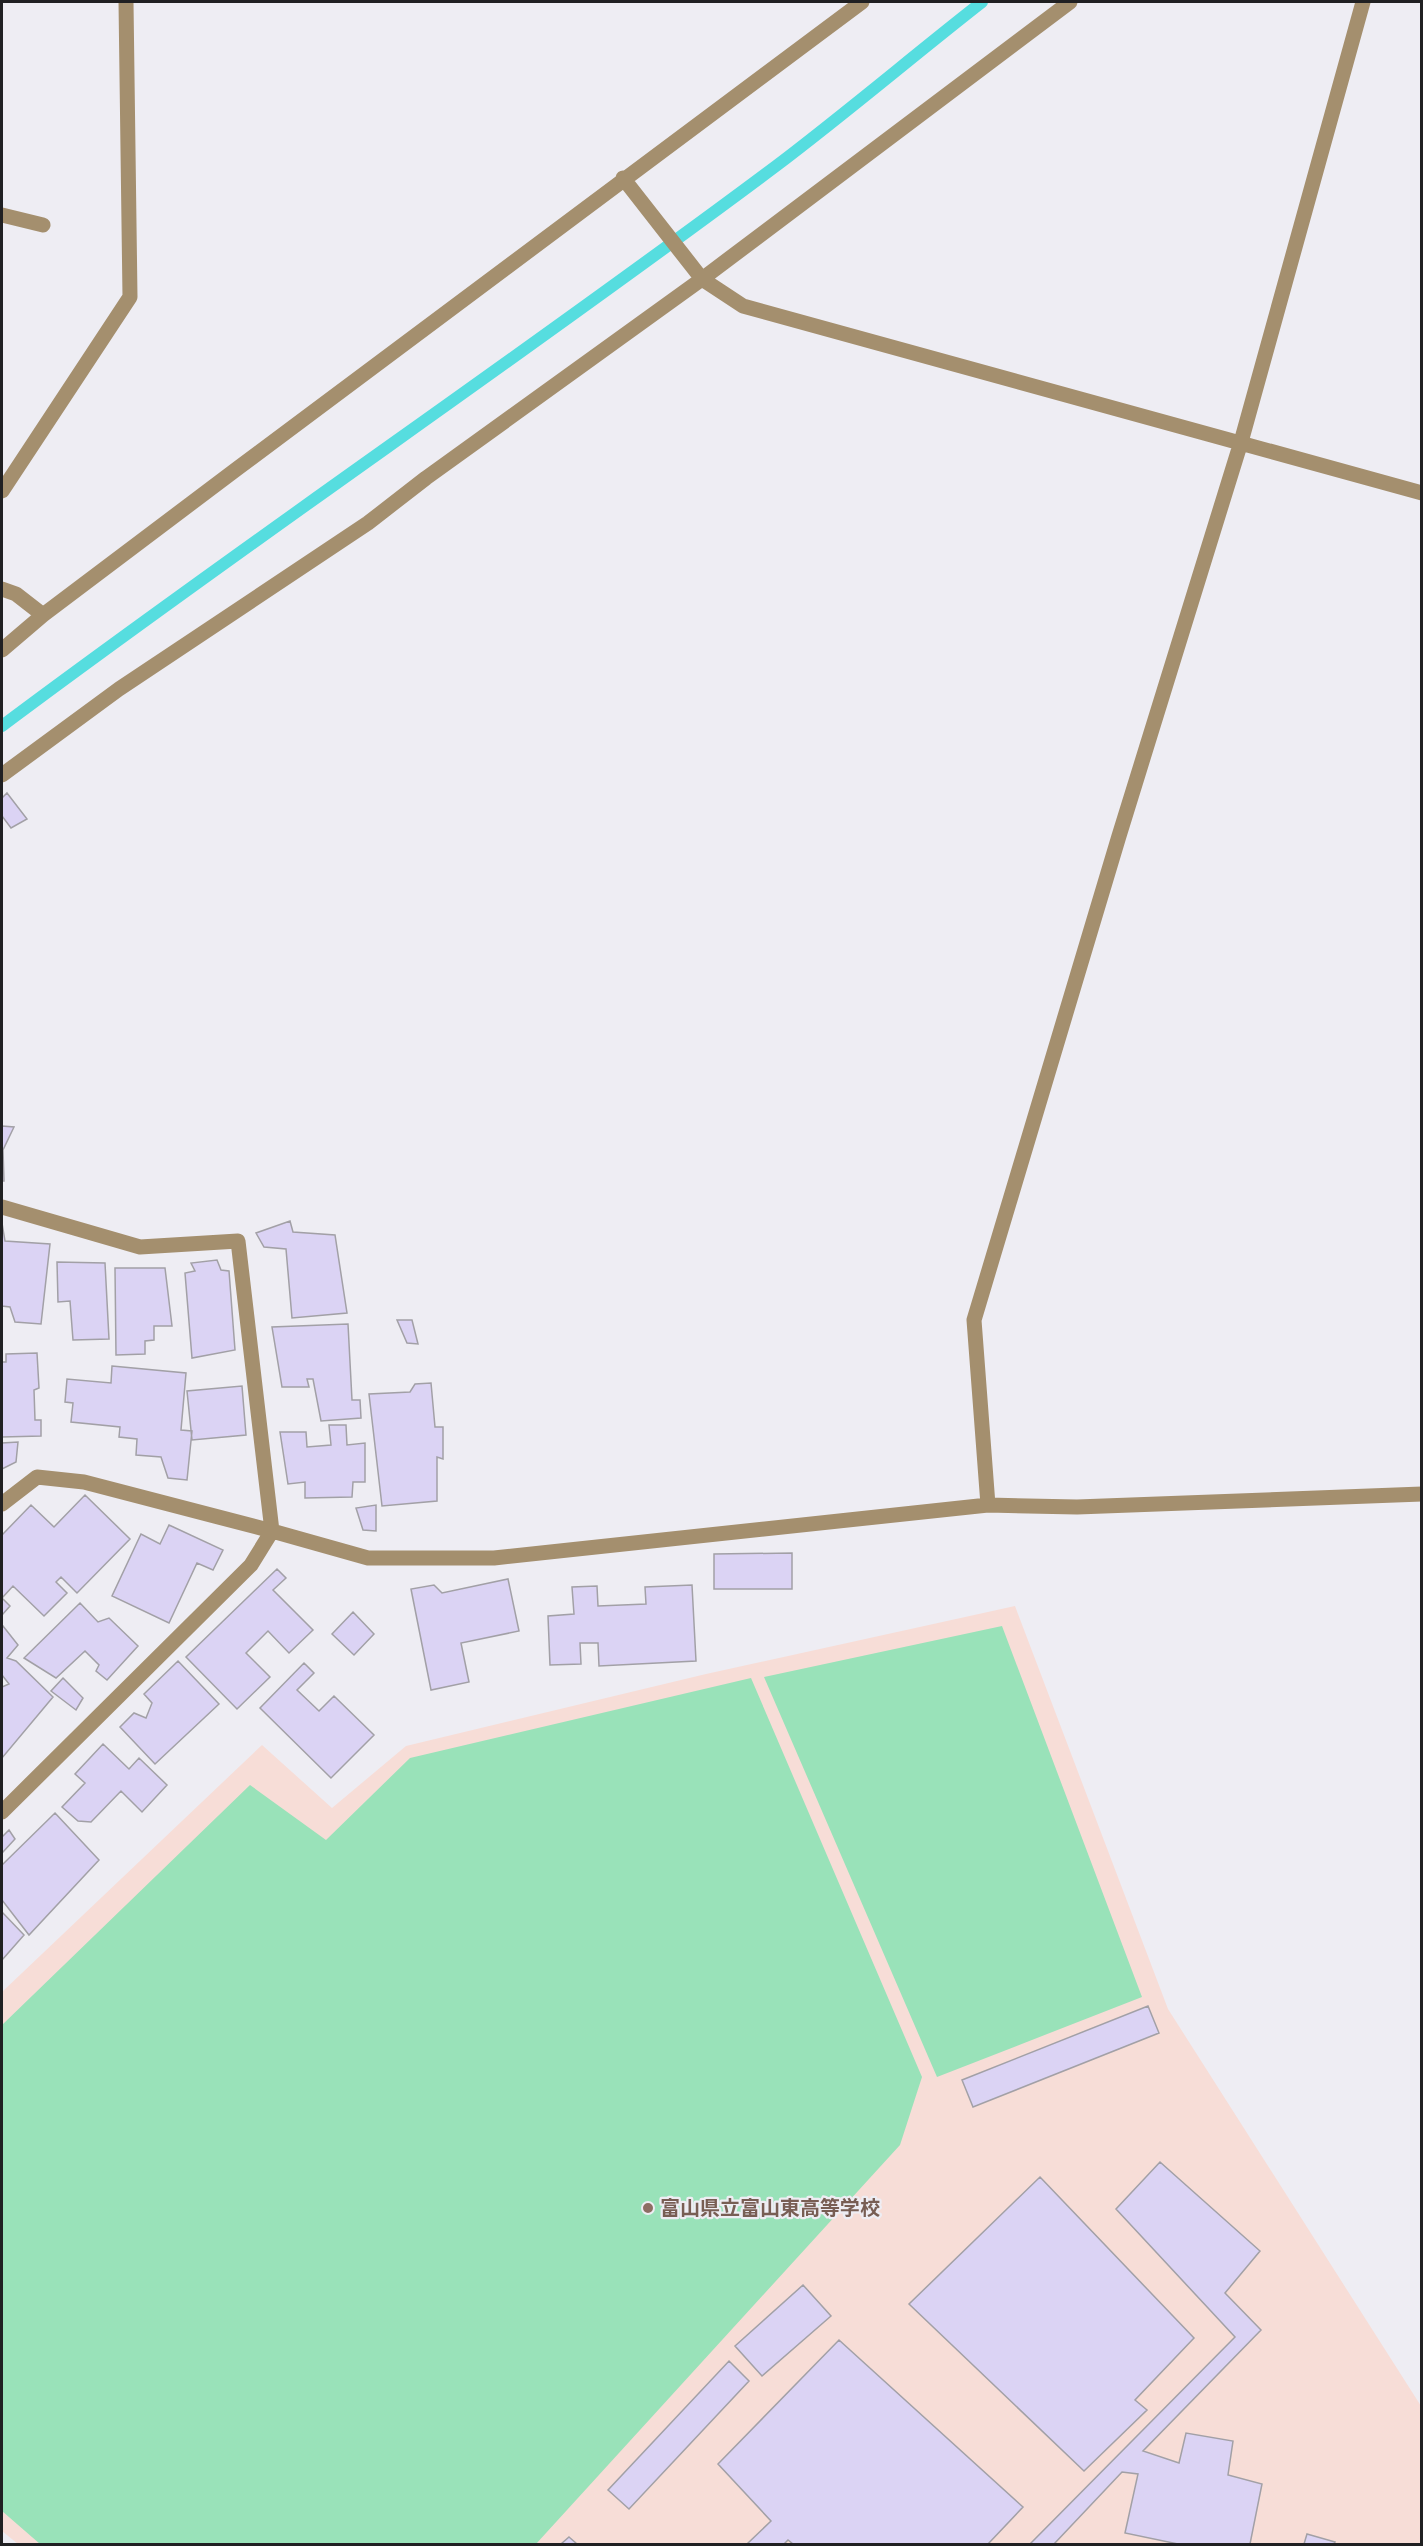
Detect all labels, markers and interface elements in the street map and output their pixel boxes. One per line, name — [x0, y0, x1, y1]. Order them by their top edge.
place label: 富山県立富山東高等学校 — [660, 2195, 880, 2219]
marker: 富山県立富山東高等学校 — [641, 2201, 655, 2215]

